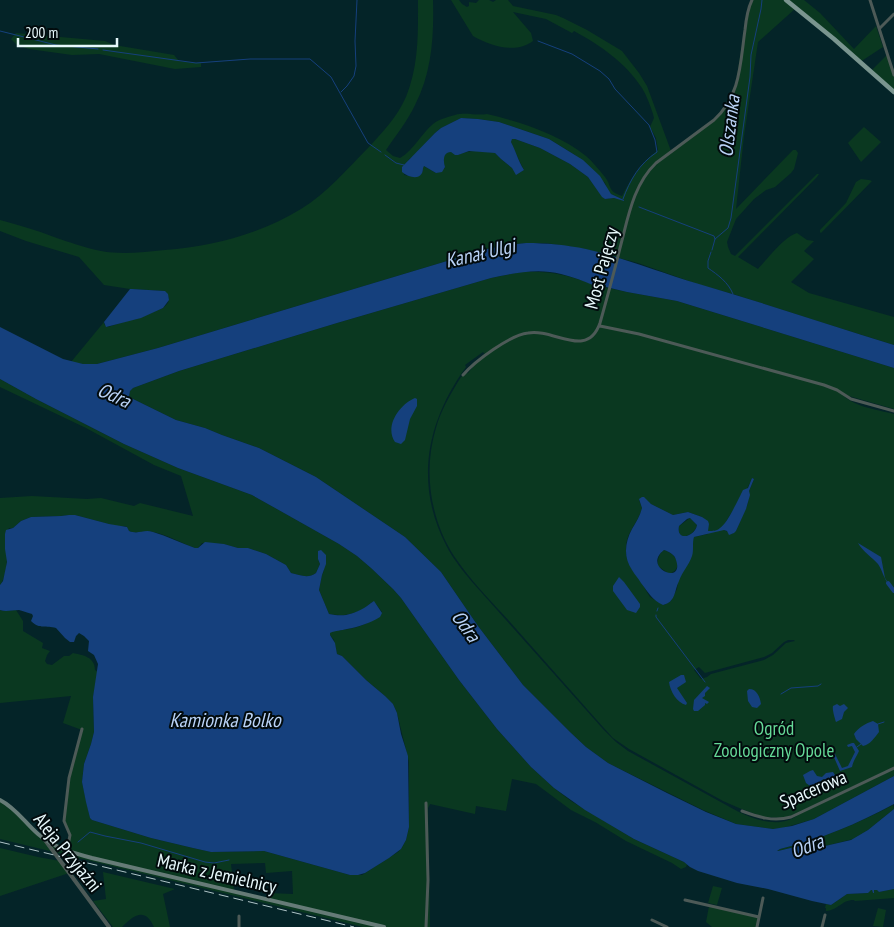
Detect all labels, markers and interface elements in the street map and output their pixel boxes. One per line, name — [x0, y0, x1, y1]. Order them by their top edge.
scale bar — [18, 15, 116, 47]
text: 200 m — [25, 23, 58, 42]
water label: Olszanka — [712, 93, 746, 158]
street label: Most Pajęczy — [579, 224, 624, 312]
water label: Kanał Ulgi — [442, 232, 520, 274]
water label: Odra — [94, 376, 135, 414]
water label: Odra — [446, 605, 487, 648]
water label: Kamionka Bolko — [169, 707, 282, 733]
park label: Ogród Zoologiczny Opole — [714, 716, 834, 762]
street label: Spacerowa — [776, 764, 850, 814]
street label: Aleja Przyjaźni — [29, 807, 107, 897]
water label: Odra — [787, 828, 828, 864]
street label: Marka z Jemielnicy — [155, 848, 280, 899]

